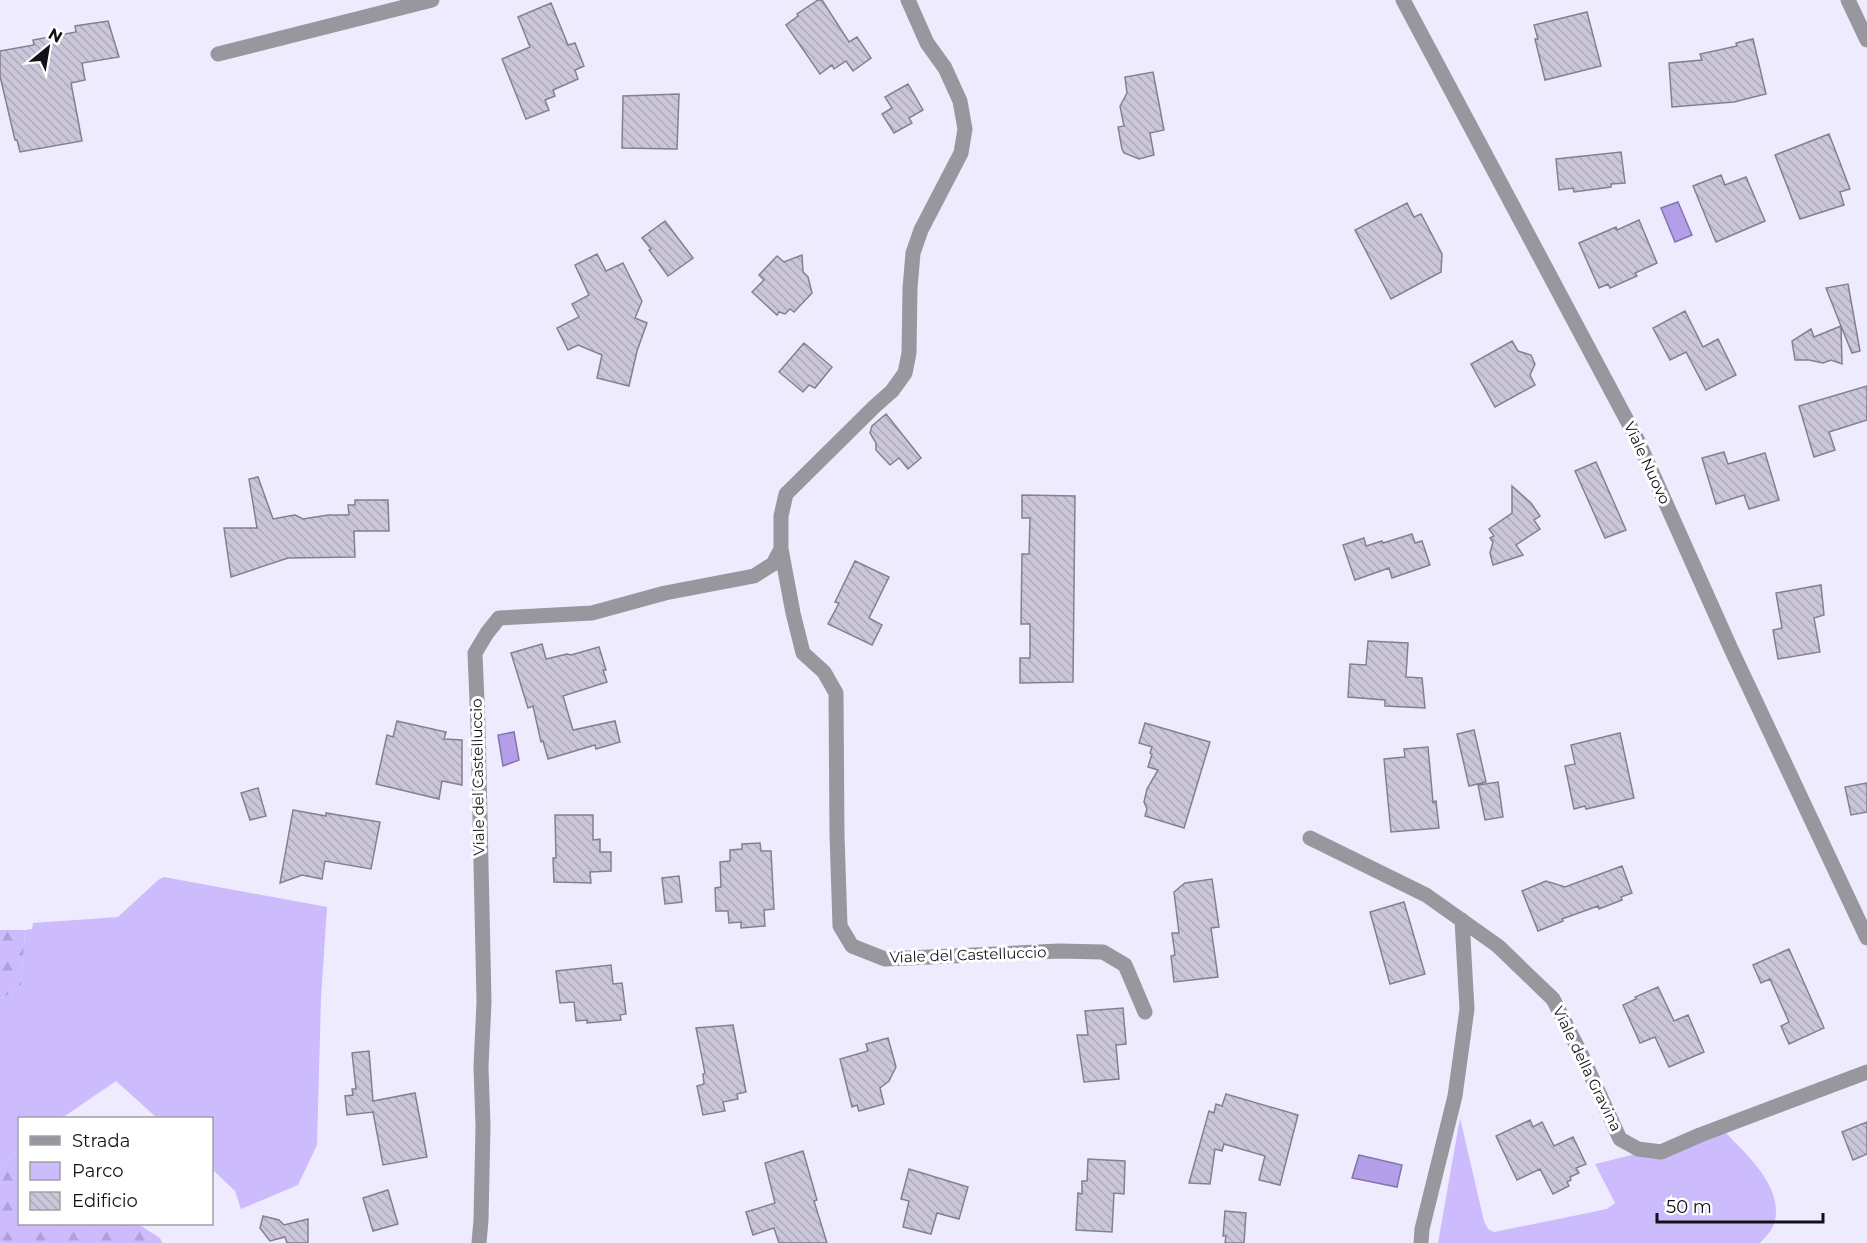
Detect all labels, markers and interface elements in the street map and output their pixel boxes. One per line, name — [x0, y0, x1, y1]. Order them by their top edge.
north arrow — [18, 18, 78, 78]
text: N — [45, 24, 66, 47]
street label: Viale Nuovo — [1620, 418, 1675, 507]
street label: Viale del Castelluccio — [467, 698, 488, 856]
street label: Viale del Castelluccio — [889, 942, 1047, 967]
street label: Viale della Gravina — [1549, 1003, 1626, 1135]
legend — [18, 1117, 213, 1225]
text: Strada — [72, 1130, 130, 1152]
text: Parco — [72, 1160, 124, 1182]
scale bar — [1657, 1186, 1824, 1224]
text: Edificio — [72, 1190, 138, 1212]
text: 50 m — [1666, 1196, 1712, 1218]

